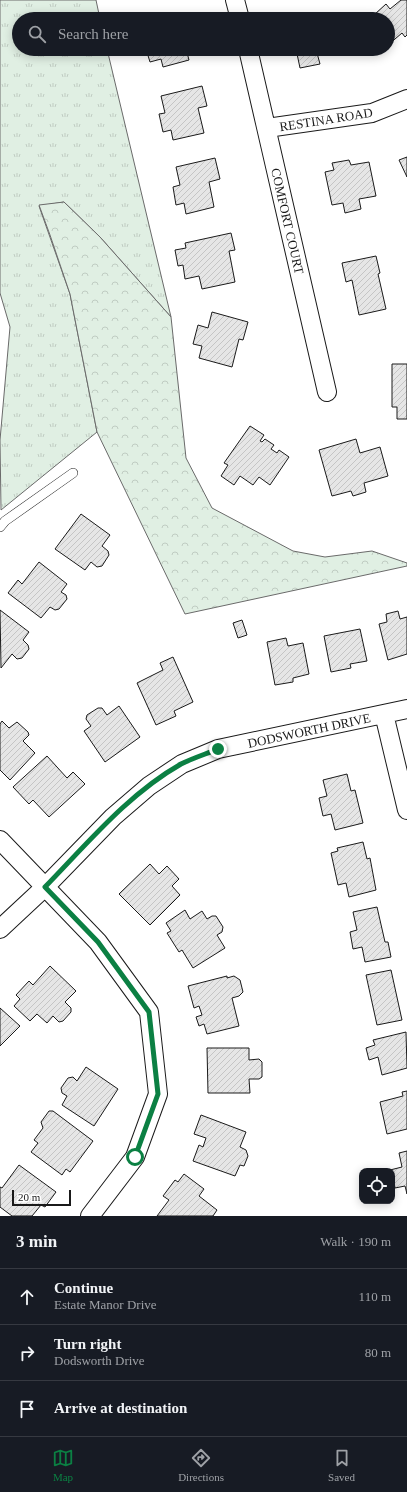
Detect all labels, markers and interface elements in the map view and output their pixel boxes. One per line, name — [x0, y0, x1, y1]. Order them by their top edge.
search box — [12, 12, 395, 56]
icon: search — [26, 23, 48, 45]
text: Search here — [58, 26, 128, 42]
street label: RESTINA ROAD — [278, 105, 374, 134]
street label: COMFORT COURT — [268, 167, 307, 276]
street label: DODSWORTH DRIVE — [246, 710, 372, 751]
route end — [209, 740, 227, 758]
route start — [126, 1148, 144, 1166]
map controls — [359, 1168, 395, 1204]
button: locate — [359, 1168, 395, 1204]
scale bar — [12, 1188, 71, 1207]
text: 20 m — [18, 1191, 40, 1203]
text: 3 min — [16, 1232, 57, 1251]
text: Walk · 190 m — [320, 1234, 391, 1249]
text: Continue — [54, 1280, 113, 1296]
icon: ahead — [16, 1286, 38, 1308]
text: 110 m — [359, 1289, 391, 1304]
text: Estate Manor Drive — [54, 1297, 157, 1312]
text: Turn right — [54, 1336, 121, 1352]
icon: right — [16, 1342, 38, 1364]
text: 80 m — [365, 1345, 391, 1360]
text: Dodsworth Drive — [54, 1353, 145, 1368]
icon: arrive — [16, 1398, 38, 1420]
text: Arrive at destination — [54, 1400, 187, 1416]
tab: Map — [52, 1447, 74, 1483]
tab: Directions — [178, 1447, 224, 1483]
tab: Saved — [328, 1447, 355, 1483]

